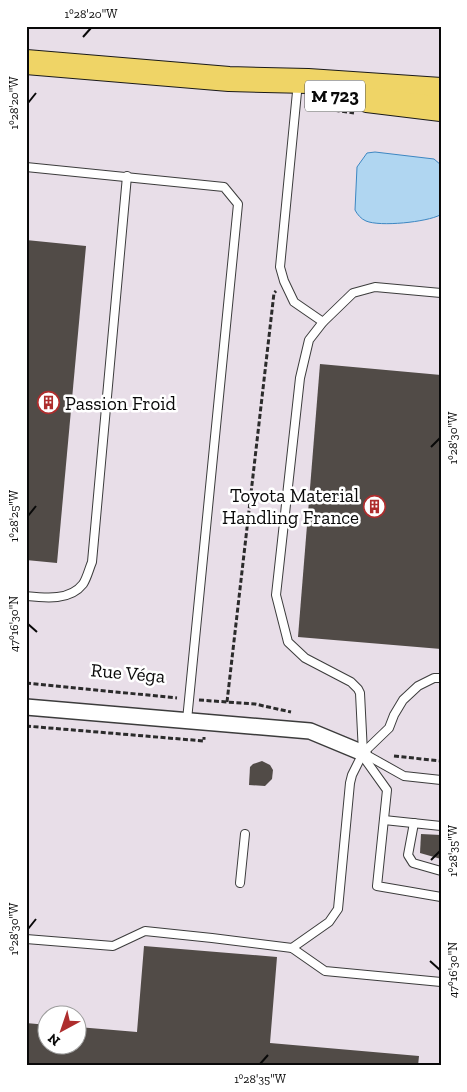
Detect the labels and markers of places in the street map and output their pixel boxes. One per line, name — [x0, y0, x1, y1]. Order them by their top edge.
building icon: Passion Froid — [37, 391, 61, 415]
place label: Passion Froid — [65, 392, 177, 415]
place label: Toyota Material Handling France — [222, 484, 359, 529]
building icon: Toyota Material Handling France — [363, 494, 387, 518]

